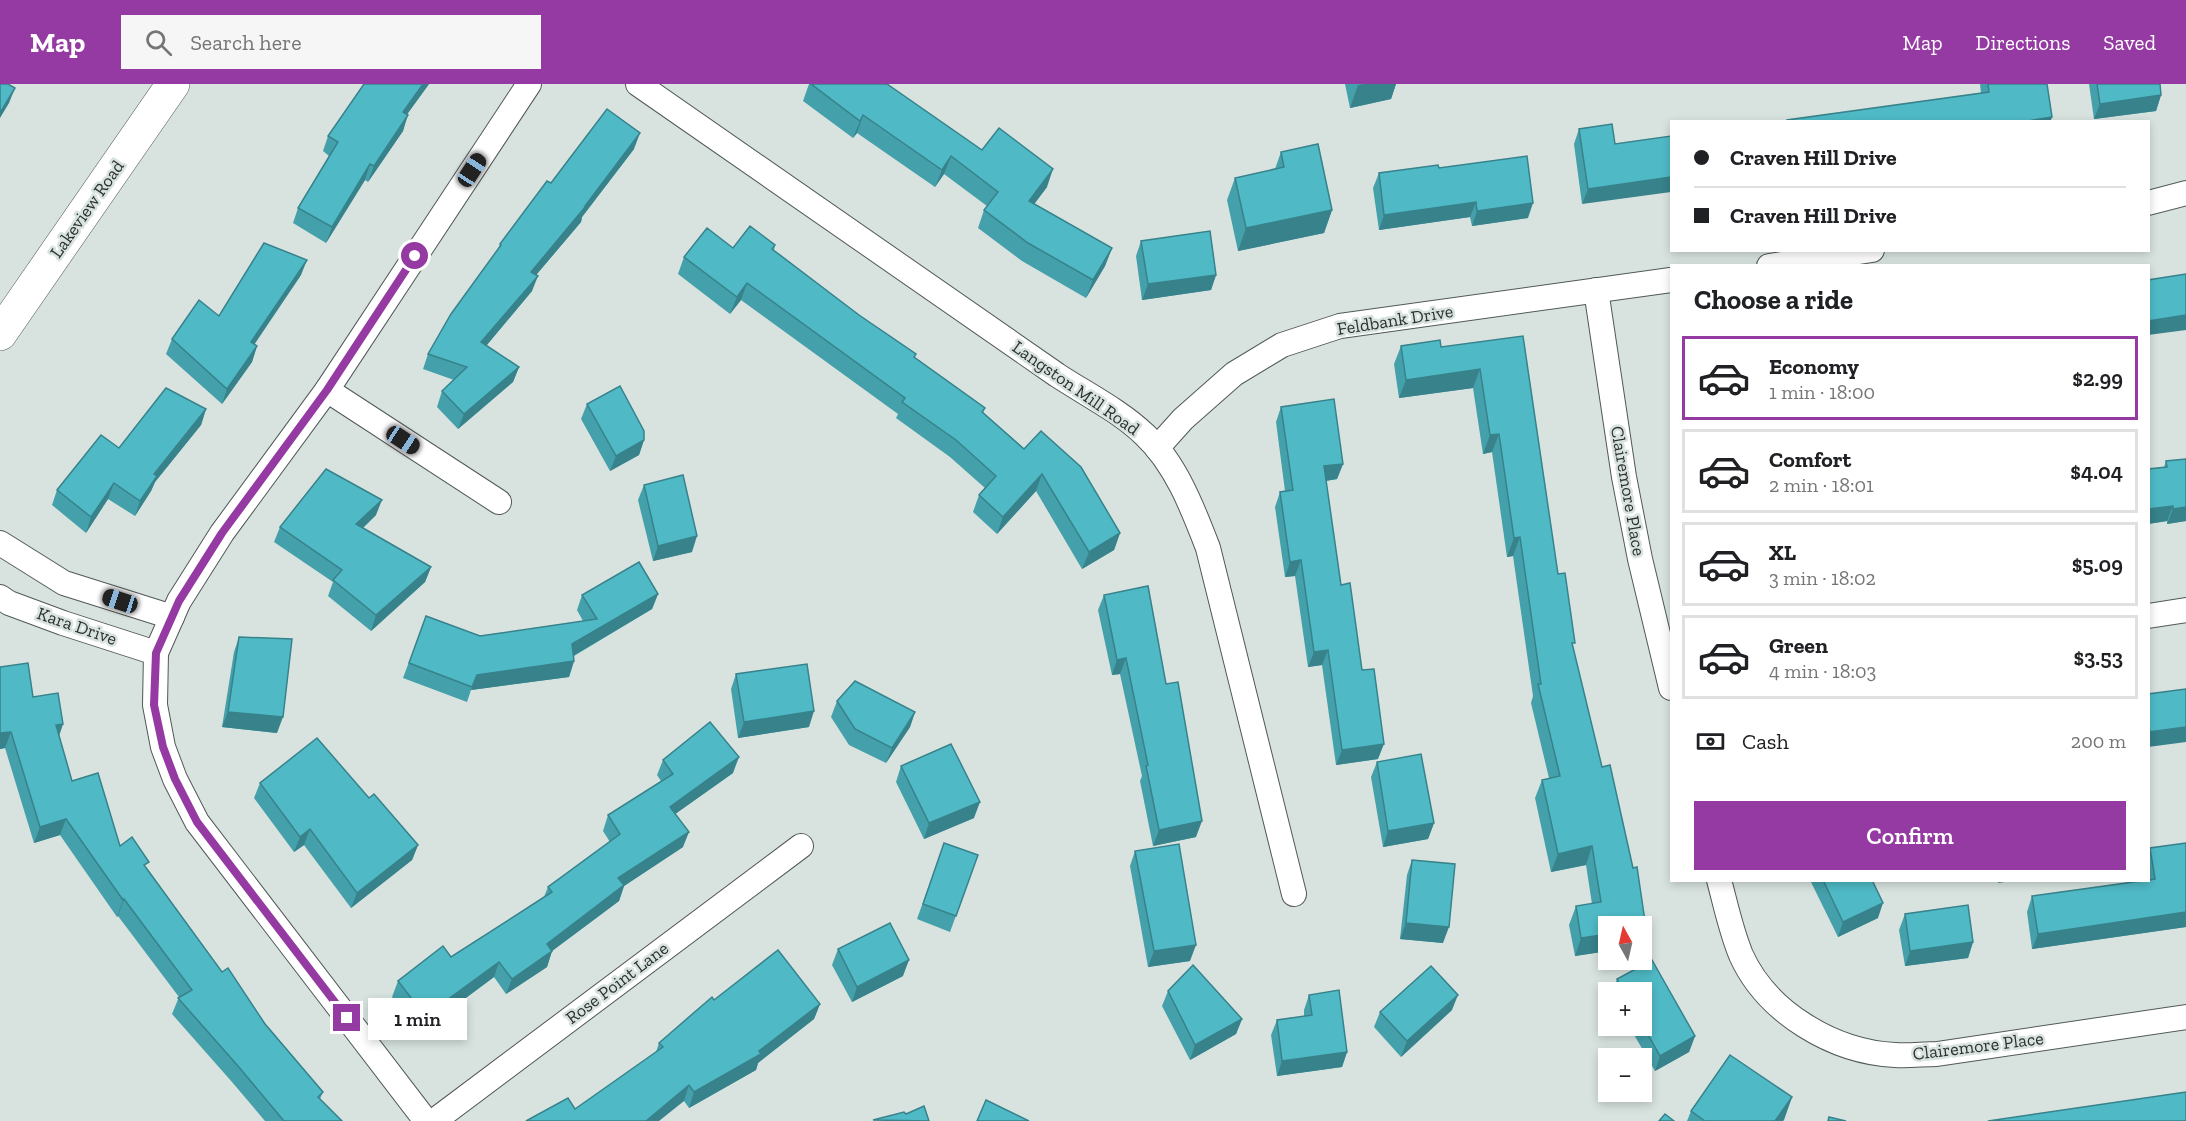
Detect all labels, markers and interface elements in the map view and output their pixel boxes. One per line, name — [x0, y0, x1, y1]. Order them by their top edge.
search box — [121, 15, 541, 69]
text: Map — [30, 26, 85, 59]
icon: search — [142, 26, 175, 59]
text: Search here — [190, 29, 302, 56]
text: Map — [1903, 30, 1943, 55]
text: Directions — [1976, 30, 2070, 55]
text: Saved — [2103, 30, 2156, 55]
text: Craven Hill Drive — [1730, 144, 1897, 171]
car — [455, 150, 489, 190]
street label: Lakeview Road — [45, 156, 129, 262]
text: Craven Hill Drive — [1730, 202, 1897, 229]
route start — [401, 242, 428, 269]
text: Choose a ride — [1694, 284, 1853, 316]
street label: Feldbank Drive — [1335, 300, 1455, 340]
street label: Langston Mill Road — [1008, 336, 1144, 440]
icon: car — [1697, 351, 1751, 405]
text: Economy — [1769, 353, 1859, 380]
text: $2.99 — [2072, 365, 2123, 392]
text: 1 min · 18:00 — [1769, 380, 1875, 404]
car — [383, 423, 423, 457]
street label: Clairemore Place — [1606, 424, 1650, 558]
icon: car — [1697, 444, 1751, 498]
text: Comfort — [1769, 446, 1851, 473]
text: $4.04 — [2070, 458, 2123, 485]
text: 2 min · 18:01 — [1769, 473, 1874, 497]
icon: car — [1697, 537, 1751, 591]
text: XL — [1769, 539, 1796, 566]
text: $5.09 — [2072, 551, 2123, 578]
text: 3 min · 18:02 — [1769, 566, 1876, 590]
car — [100, 587, 140, 615]
street label: Kara Drive — [34, 602, 120, 650]
icon: car — [1697, 630, 1751, 684]
text: Green — [1769, 632, 1828, 659]
text: $3.53 — [2073, 644, 2123, 671]
text: 4 min · 18:03 — [1769, 659, 1876, 683]
icon: cash — [1694, 725, 1727, 758]
text: Cash — [1742, 728, 1789, 755]
text: 200 m — [2071, 729, 2126, 753]
button: Confirm — [1694, 801, 2126, 870]
north arrow — [1598, 916, 1652, 970]
map controls — [1598, 916, 1652, 1102]
street label: Rose Point Lane — [561, 937, 673, 1029]
button: + — [1598, 982, 1652, 1036]
callout: 1 min — [368, 997, 467, 1039]
route end — [333, 1004, 360, 1031]
text: 1 min — [394, 1007, 441, 1031]
street label: Clairemore Place — [1911, 1027, 2045, 1065]
button: − — [1598, 1048, 1652, 1102]

